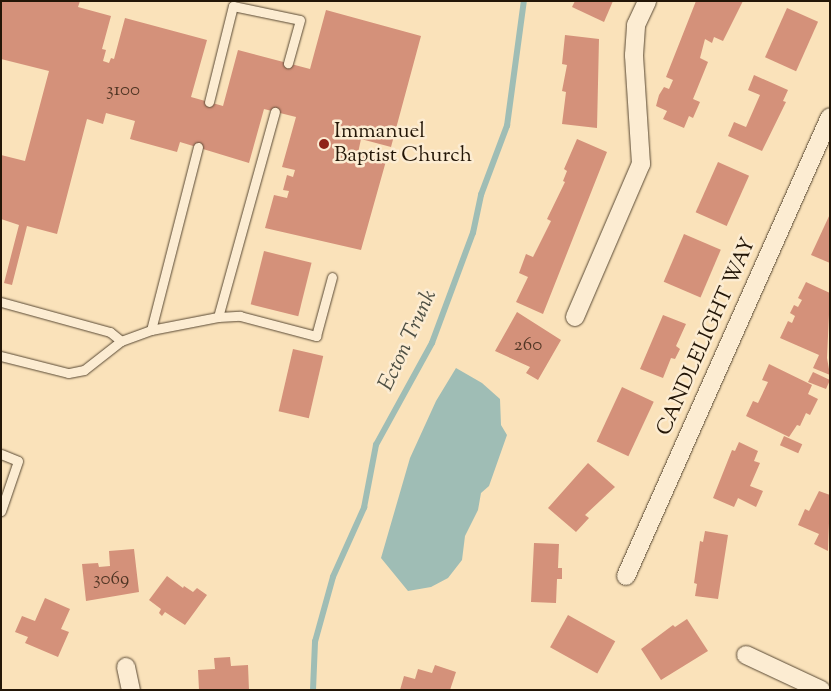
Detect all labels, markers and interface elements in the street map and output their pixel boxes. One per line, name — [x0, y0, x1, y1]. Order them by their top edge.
house number: 3100 — [106, 80, 140, 102]
place label: Immanuel Baptist Church — [334, 119, 472, 169]
marker: Immanuel Baptist Church — [318, 138, 330, 150]
street label: CANDLELIGHT WAY — [652, 234, 762, 440]
water label: Ecton Trunk — [374, 286, 444, 396]
house number: 260 — [514, 335, 542, 357]
house number: 3069 — [93, 569, 129, 591]

